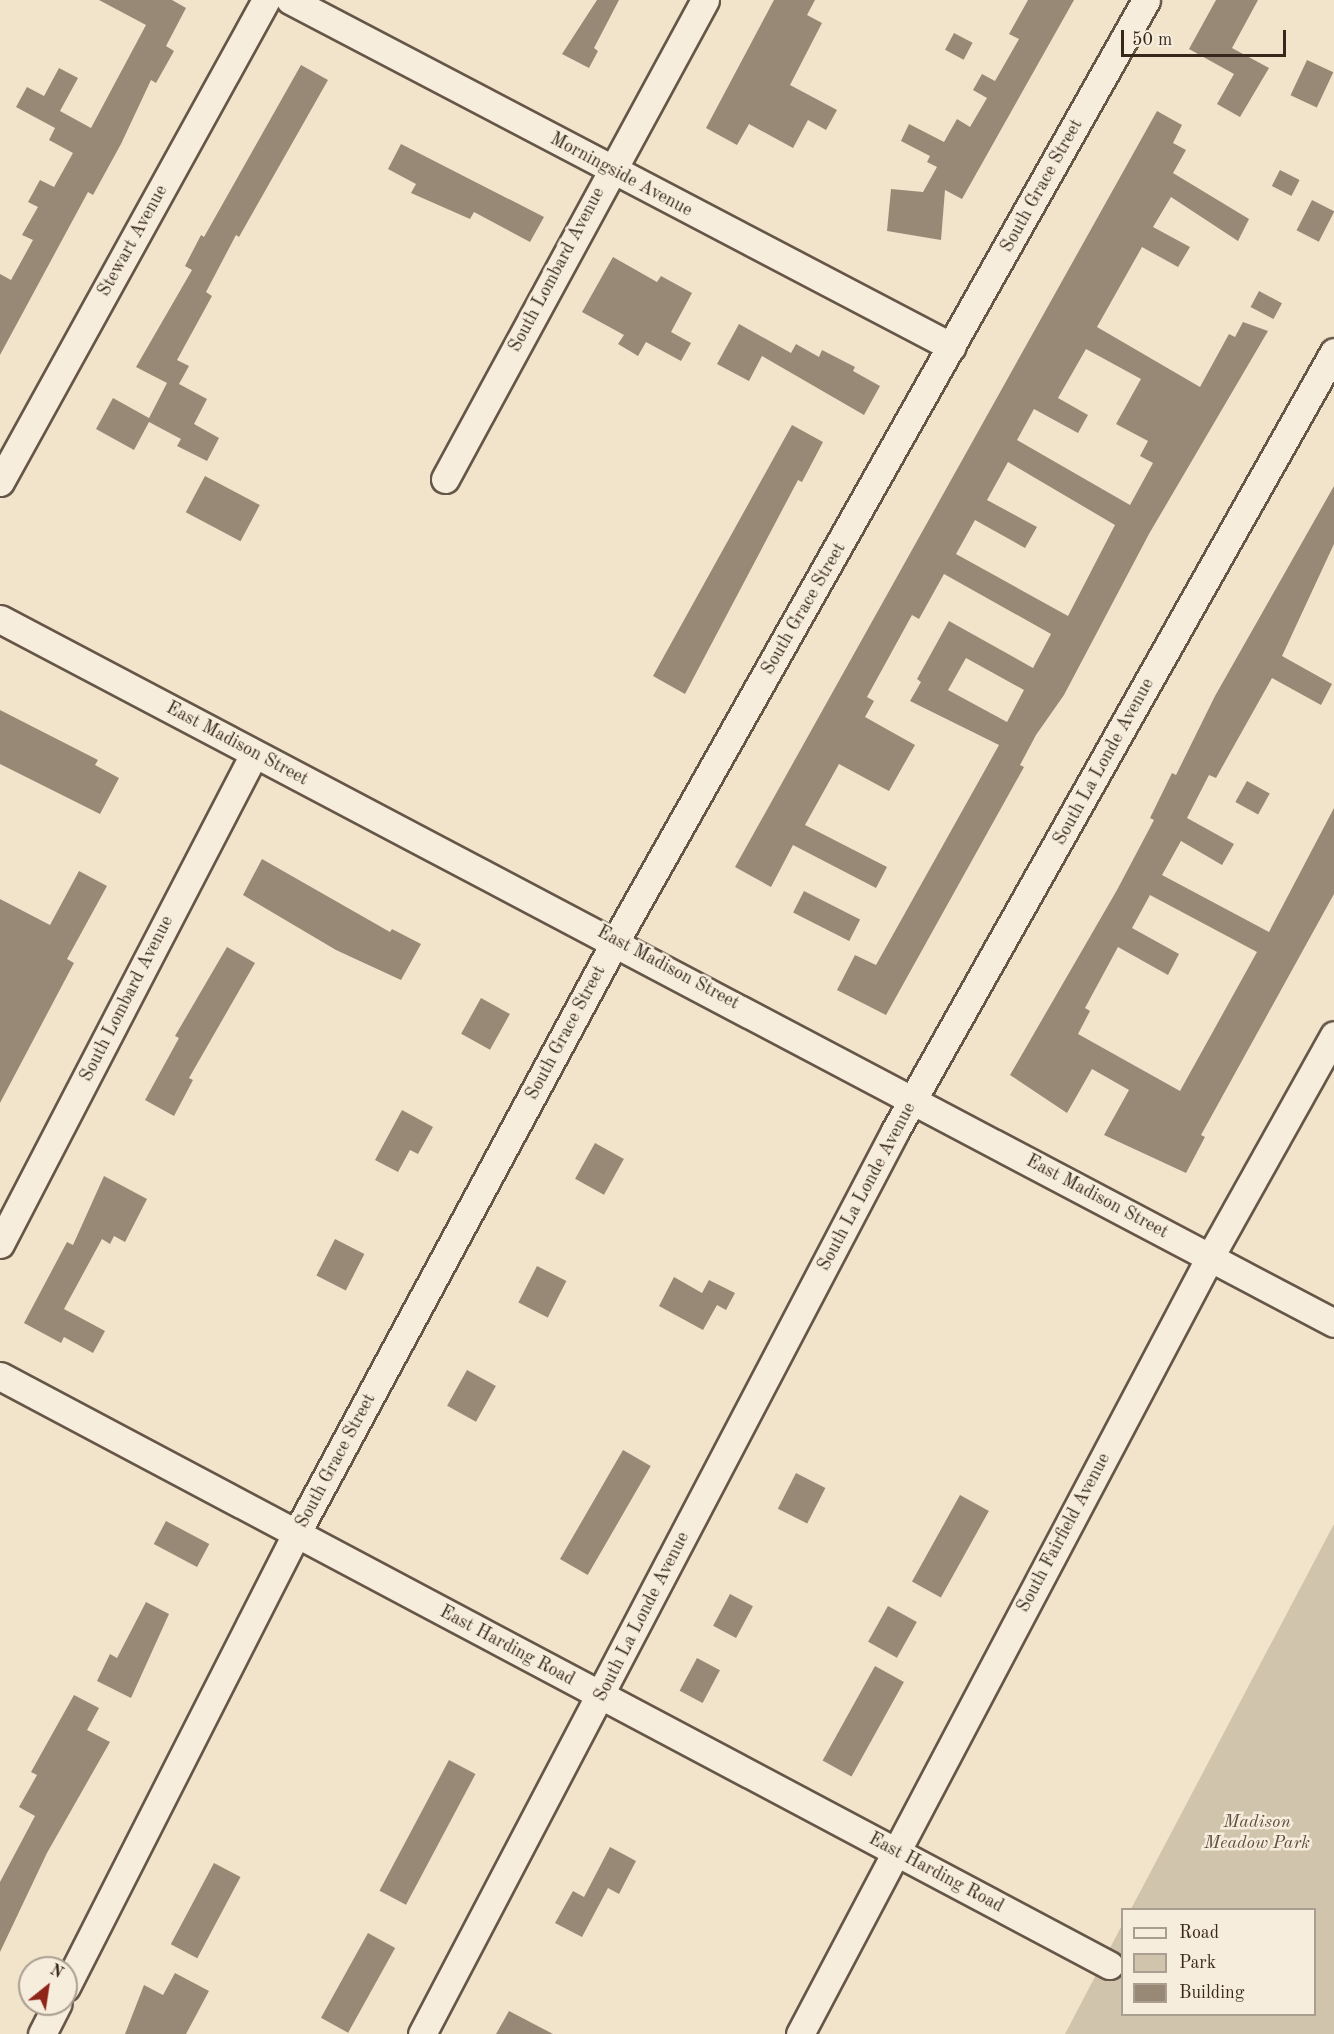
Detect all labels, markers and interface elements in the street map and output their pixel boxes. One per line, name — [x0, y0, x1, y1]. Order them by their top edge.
scale bar — [1124, 18, 1289, 56]
text: 50 m — [1132, 31, 1172, 49]
street label: South Grace Street — [996, 116, 1088, 256]
street label: Morningside Avenue — [546, 128, 696, 222]
street label: Stewart Avenue — [94, 182, 172, 300]
street label: South Lombard Avenue — [504, 184, 610, 356]
street label: South Grace Street — [757, 539, 851, 679]
street label: South La Londe Avenue — [1049, 675, 1159, 849]
street label: East Madison Street — [162, 697, 312, 791]
street label: South Lombard Avenue — [76, 912, 178, 1086]
street label: East Madison Street — [593, 921, 743, 1015]
street label: South Grace Street — [522, 962, 610, 1104]
street label: South La Londe Avenue — [813, 1099, 921, 1275]
street label: East Madison Street — [1022, 1150, 1172, 1244]
street label: South Grace Street — [292, 1390, 380, 1532]
street label: South Fairfield Avenue — [1013, 1450, 1115, 1616]
street label: South La Londe Avenue — [590, 1529, 694, 1705]
street label: East Harding Road — [436, 1601, 578, 1691]
park label: Madison Meadow Park — [1204, 1812, 1310, 1854]
street label: East Harding Road — [865, 1828, 1007, 1918]
legend — [1121, 1908, 1316, 2016]
text: Road — [1179, 1924, 1219, 1942]
text: Park — [1179, 1954, 1216, 1972]
north arrow — [18, 1956, 78, 2016]
text: N — [47, 1962, 65, 1982]
text: Building — [1179, 1984, 1244, 2002]

